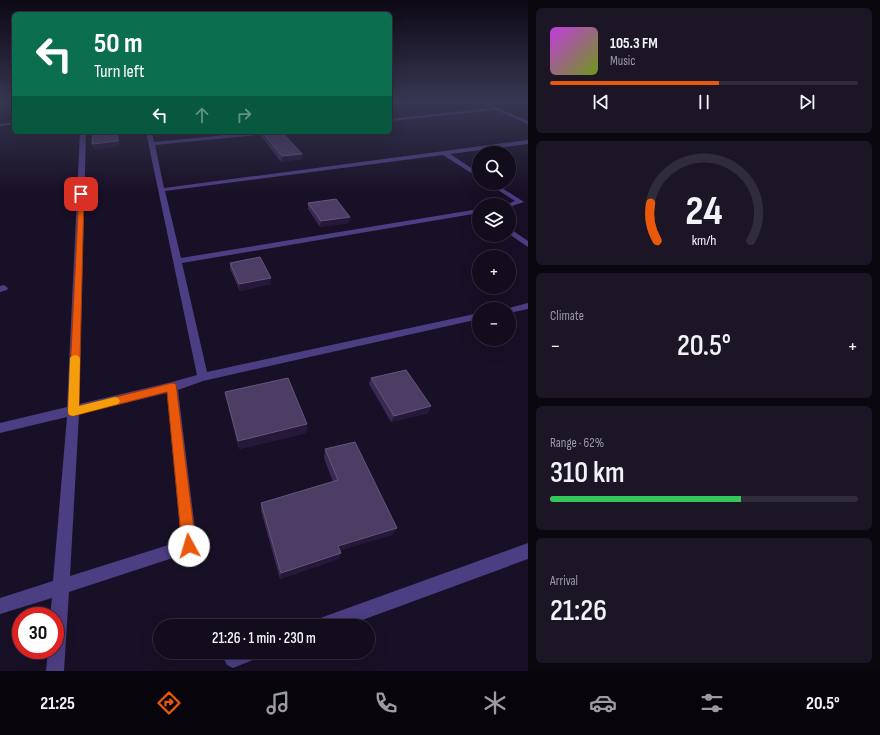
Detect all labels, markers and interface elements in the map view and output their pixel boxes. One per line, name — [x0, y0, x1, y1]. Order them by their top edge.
text: 50 m — [94, 27, 143, 60]
icon: left — [28, 28, 80, 80]
text: 105.3 FM — [610, 34, 658, 53]
text: Music — [610, 53, 635, 69]
text: Turn left — [94, 61, 145, 82]
icon: previous — [590, 91, 612, 113]
icon: pause — [693, 91, 715, 113]
icon: next — [796, 91, 818, 113]
icon: left — [149, 104, 171, 126]
icon: ahead — [191, 104, 213, 126]
icon: right — [233, 104, 255, 126]
map controls — [472, 146, 516, 346]
button: search — [472, 146, 516, 190]
pin — [64, 177, 98, 211]
icon: arrive — [70, 183, 92, 205]
text: 24 — [685, 187, 723, 236]
button: layers — [472, 198, 516, 242]
text: km/h — [692, 231, 716, 248]
button: + — [472, 250, 516, 294]
button: − — [472, 302, 516, 346]
text: Climate — [550, 308, 584, 324]
text: 20.5° — [677, 328, 731, 364]
text: − — [550, 333, 561, 360]
text: + — [847, 333, 858, 360]
text: Range · 62% — [550, 435, 604, 451]
text: 310 km — [550, 455, 625, 491]
position arrow — [168, 525, 210, 567]
text: Arrival — [550, 573, 578, 589]
text: 21:26 — [550, 593, 607, 629]
speed limit sign: 30 — [12, 607, 64, 659]
text: 21:26 · 1 min · 230 m — [212, 629, 316, 648]
icon: directions — [155, 689, 183, 717]
icon: music — [264, 689, 292, 717]
icon: phone — [372, 689, 400, 717]
icon: climate — [481, 689, 509, 717]
icon: car — [589, 689, 617, 717]
icon: filters — [698, 689, 726, 717]
text: 21:25 — [40, 693, 75, 714]
text: 20.5° — [806, 693, 840, 714]

